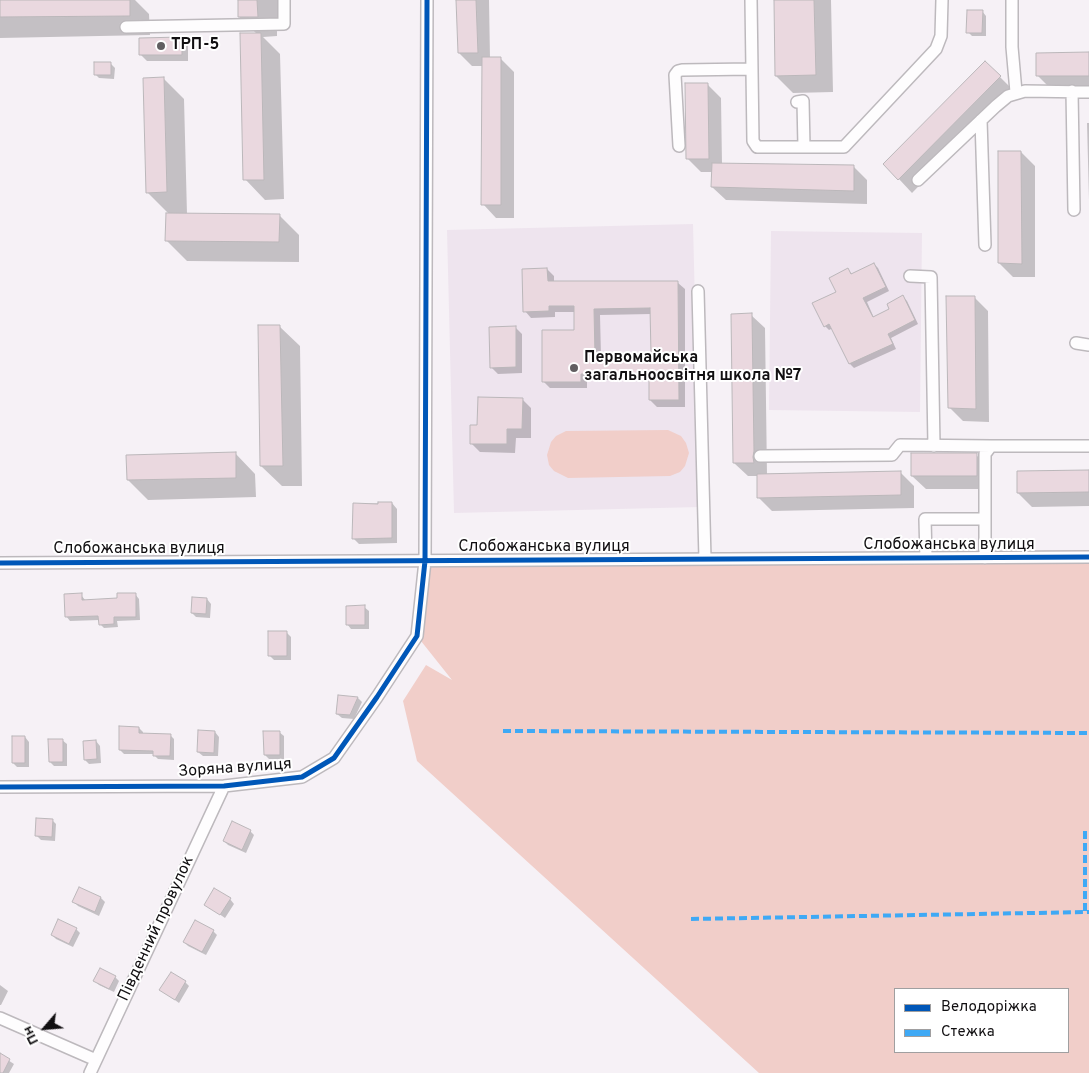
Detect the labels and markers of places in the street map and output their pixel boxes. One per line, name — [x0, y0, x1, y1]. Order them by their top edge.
place label: ТРП-5 — [171, 36, 219, 56]
marker: ТРП-5 — [155, 40, 167, 52]
place label: Первомайська загальноосвітня школа №7 — [584, 349, 801, 387]
marker: Первомайська загальноосвітня школа №7 — [568, 362, 580, 374]

